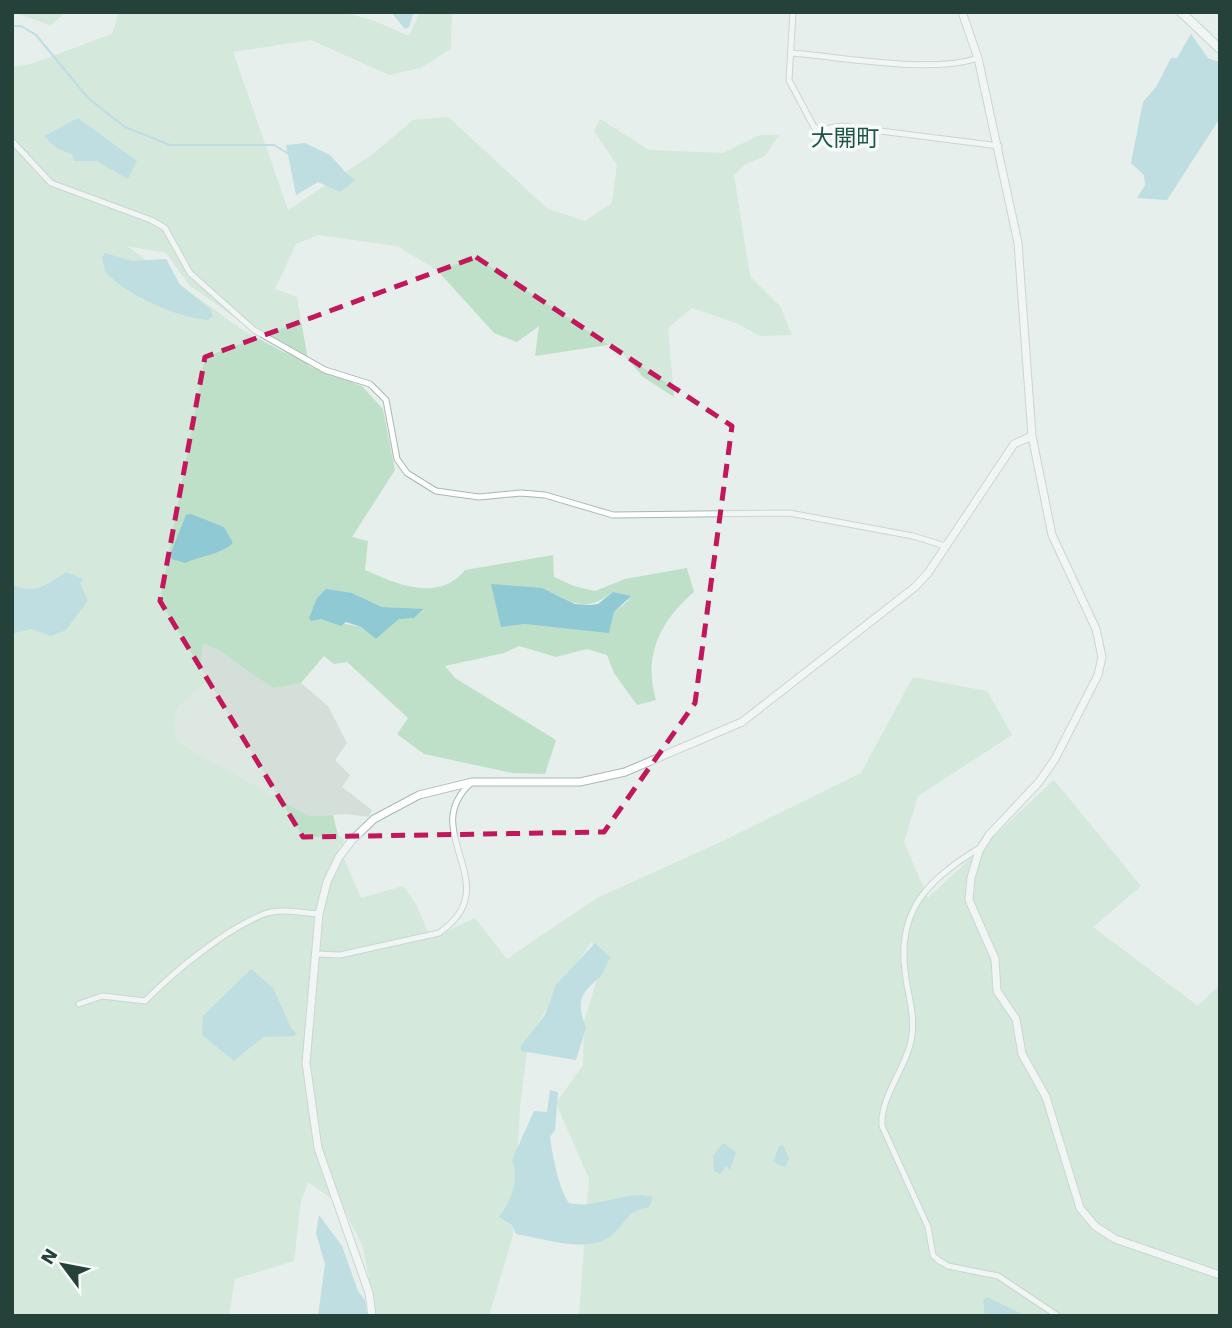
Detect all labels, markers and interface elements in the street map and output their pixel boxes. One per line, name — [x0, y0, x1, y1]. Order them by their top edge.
district label: 大開町 — [811, 125, 880, 152]
north arrow — [28, 1230, 98, 1300]
text: N — [36, 1244, 62, 1268]

